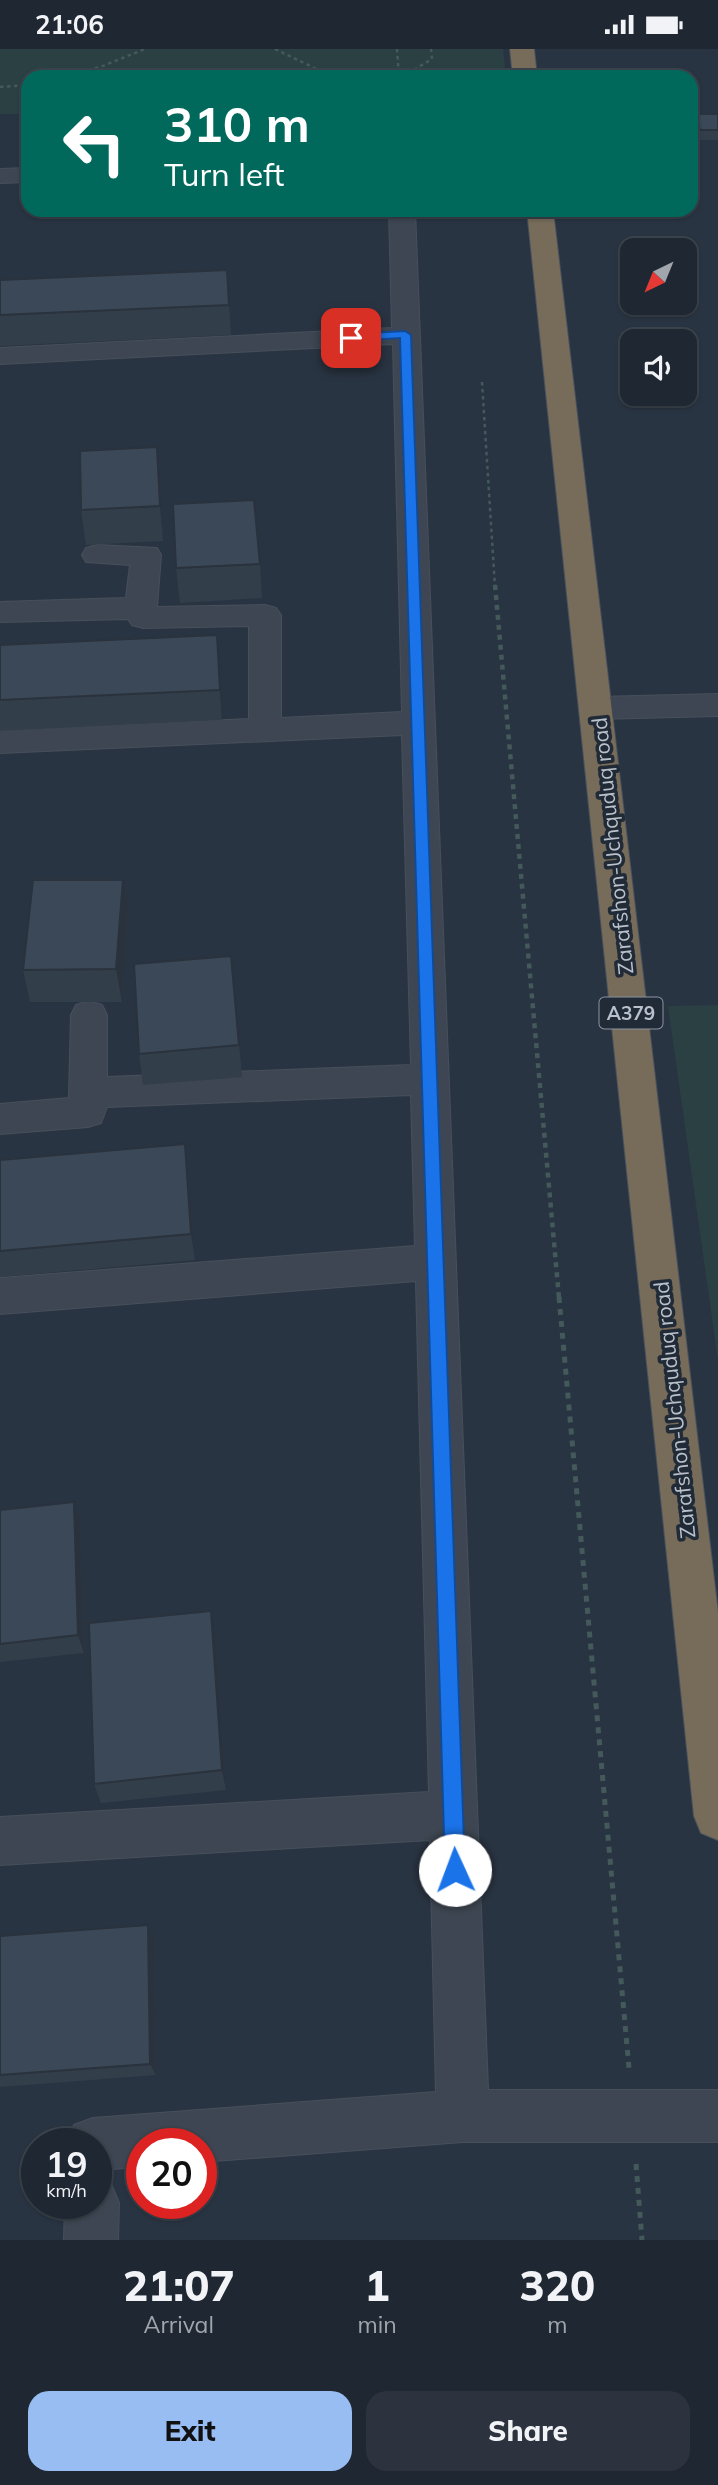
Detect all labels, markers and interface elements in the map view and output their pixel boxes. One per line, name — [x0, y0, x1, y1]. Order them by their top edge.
text: 21:06 — [35, 8, 104, 41]
text: 310 m — [164, 93, 310, 154]
icon: left — [49, 98, 140, 189]
text: Turn left — [164, 154, 284, 194]
north arrow — [620, 238, 696, 315]
map controls — [620, 238, 697, 406]
pin — [321, 308, 381, 368]
icon: arrive — [332, 319, 370, 357]
button: sound — [620, 329, 697, 406]
street label: Zarafshon-Uchquduq road — [586, 716, 638, 976]
road number: A379 — [600, 997, 662, 1029]
street label: Zarafshon-Uchquduq road — [648, 1280, 700, 1540]
position arrow — [418, 1833, 492, 1907]
speed limit sign: 20 — [126, 2128, 217, 2219]
text: 19 — [45, 2142, 88, 2186]
text: km/h — [46, 2179, 87, 2202]
text: 21:07 — [123, 2259, 235, 2312]
text: 1 — [364, 2259, 390, 2312]
text: 320 — [520, 2259, 595, 2312]
text: Arrival — [144, 2310, 214, 2339]
text: min — [357, 2310, 397, 2339]
text: m — [547, 2310, 567, 2339]
button: Exit — [28, 2391, 352, 2471]
button: Share — [366, 2391, 690, 2471]

